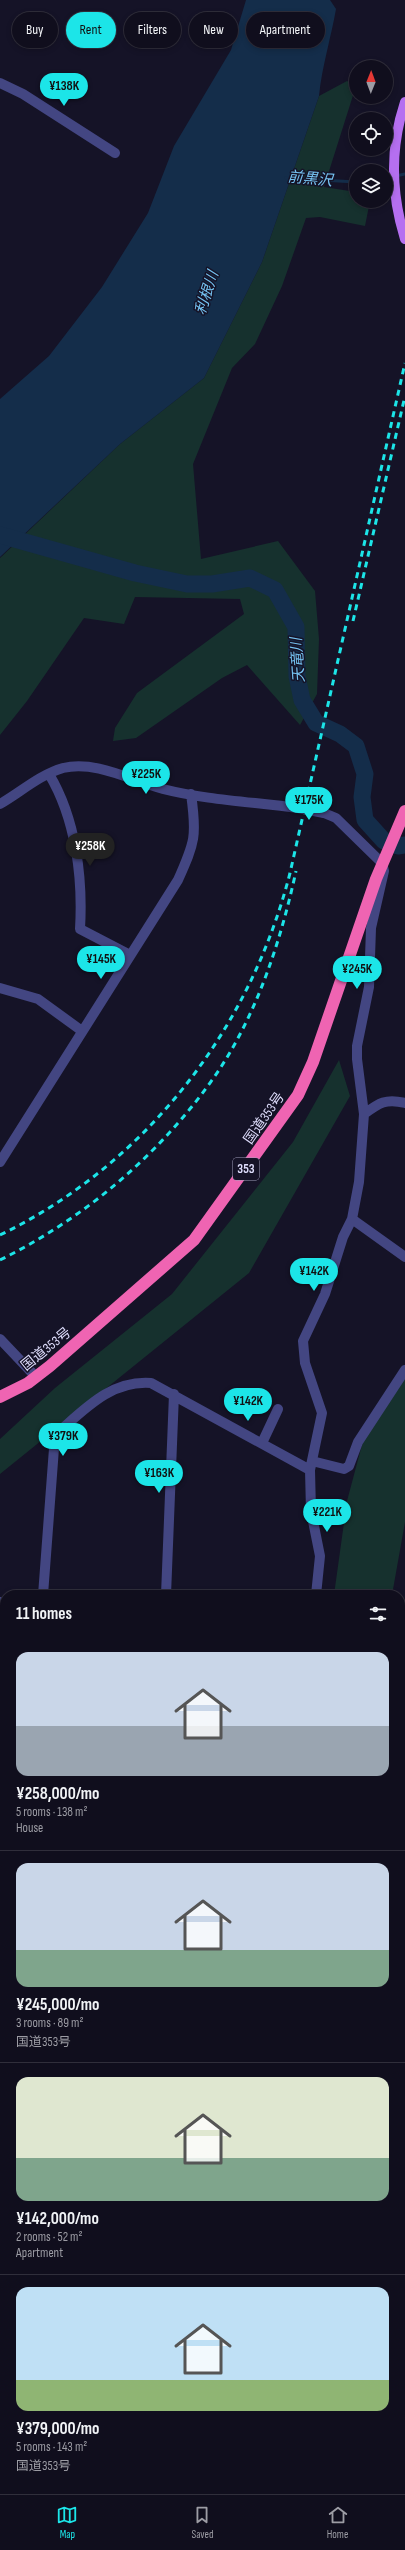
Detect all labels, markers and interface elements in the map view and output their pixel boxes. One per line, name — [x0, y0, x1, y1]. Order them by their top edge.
chip: Buy — [12, 12, 58, 48]
chip: Rent — [66, 12, 116, 48]
chip: Filters — [124, 12, 181, 48]
chip: New — [189, 12, 238, 48]
chip: Apartment — [246, 12, 325, 48]
north arrow — [349, 60, 393, 104]
map controls — [349, 60, 393, 208]
pin: ¥138K — [36, 73, 92, 107]
text: ¥138K — [49, 78, 79, 94]
button: locate — [349, 112, 393, 156]
button: layers — [349, 164, 393, 208]
water label: 前黒沢 — [287, 168, 335, 191]
water label: 利根川 — [191, 267, 224, 317]
water label: 天竜川 — [287, 635, 309, 683]
pin: ¥225K — [118, 761, 174, 795]
text: ¥225K — [131, 766, 161, 782]
pin: ¥175K — [281, 787, 337, 821]
text: ¥175K — [294, 792, 324, 808]
pin: ¥258K — [62, 833, 118, 867]
text: ¥258K — [75, 838, 105, 854]
pin: ¥145K — [73, 946, 129, 980]
text: ¥145K — [86, 951, 116, 967]
pin: ¥245K — [329, 956, 385, 990]
text: ¥245K — [342, 961, 372, 977]
street label: 国道353号 — [240, 1089, 288, 1147]
road number: 353 — [233, 1158, 259, 1180]
pin: ¥142K — [286, 1258, 342, 1292]
text: ¥142K — [299, 1263, 329, 1279]
street label: 国道353号 — [18, 1324, 74, 1374]
pin: ¥142K — [220, 1388, 276, 1422]
text: ¥142K — [233, 1393, 263, 1409]
pin: ¥379K — [35, 1423, 91, 1457]
text: ¥379K — [48, 1428, 78, 1444]
pin: ¥163K — [131, 1460, 187, 1494]
text: ¥163K — [144, 1465, 174, 1481]
pin: ¥221K — [299, 1499, 355, 1533]
text: ¥221K — [312, 1504, 342, 1520]
icon: filters — [367, 1603, 389, 1625]
text: 11 homes — [16, 1604, 72, 1624]
icon: home — [167, 1678, 239, 1750]
text: ¥258,000/mo — [16, 1784, 100, 1804]
text: 5 rooms · 138 m² — [16, 1804, 87, 1820]
text: House — [16, 1820, 43, 1836]
icon: home — [167, 1889, 239, 1961]
text: ¥245,000/mo — [16, 1995, 99, 2015]
text: 3 rooms · 89 m² — [16, 2015, 83, 2031]
text: 国道353号 — [16, 2034, 71, 2050]
icon: home — [167, 2103, 239, 2175]
text: ¥142,000/mo — [16, 2209, 99, 2229]
text: 2 rooms · 52 m² — [16, 2229, 83, 2245]
text: Apartment — [16, 2245, 63, 2261]
icon: home — [167, 2313, 239, 2385]
text: ¥379,000/mo — [16, 2419, 99, 2439]
text: 5 rooms · 143 m² — [16, 2439, 87, 2455]
text: 国道353号 — [16, 2458, 71, 2474]
tab: Map — [56, 2504, 78, 2541]
tab: Saved — [191, 2504, 214, 2541]
tab: Home — [327, 2504, 349, 2541]

